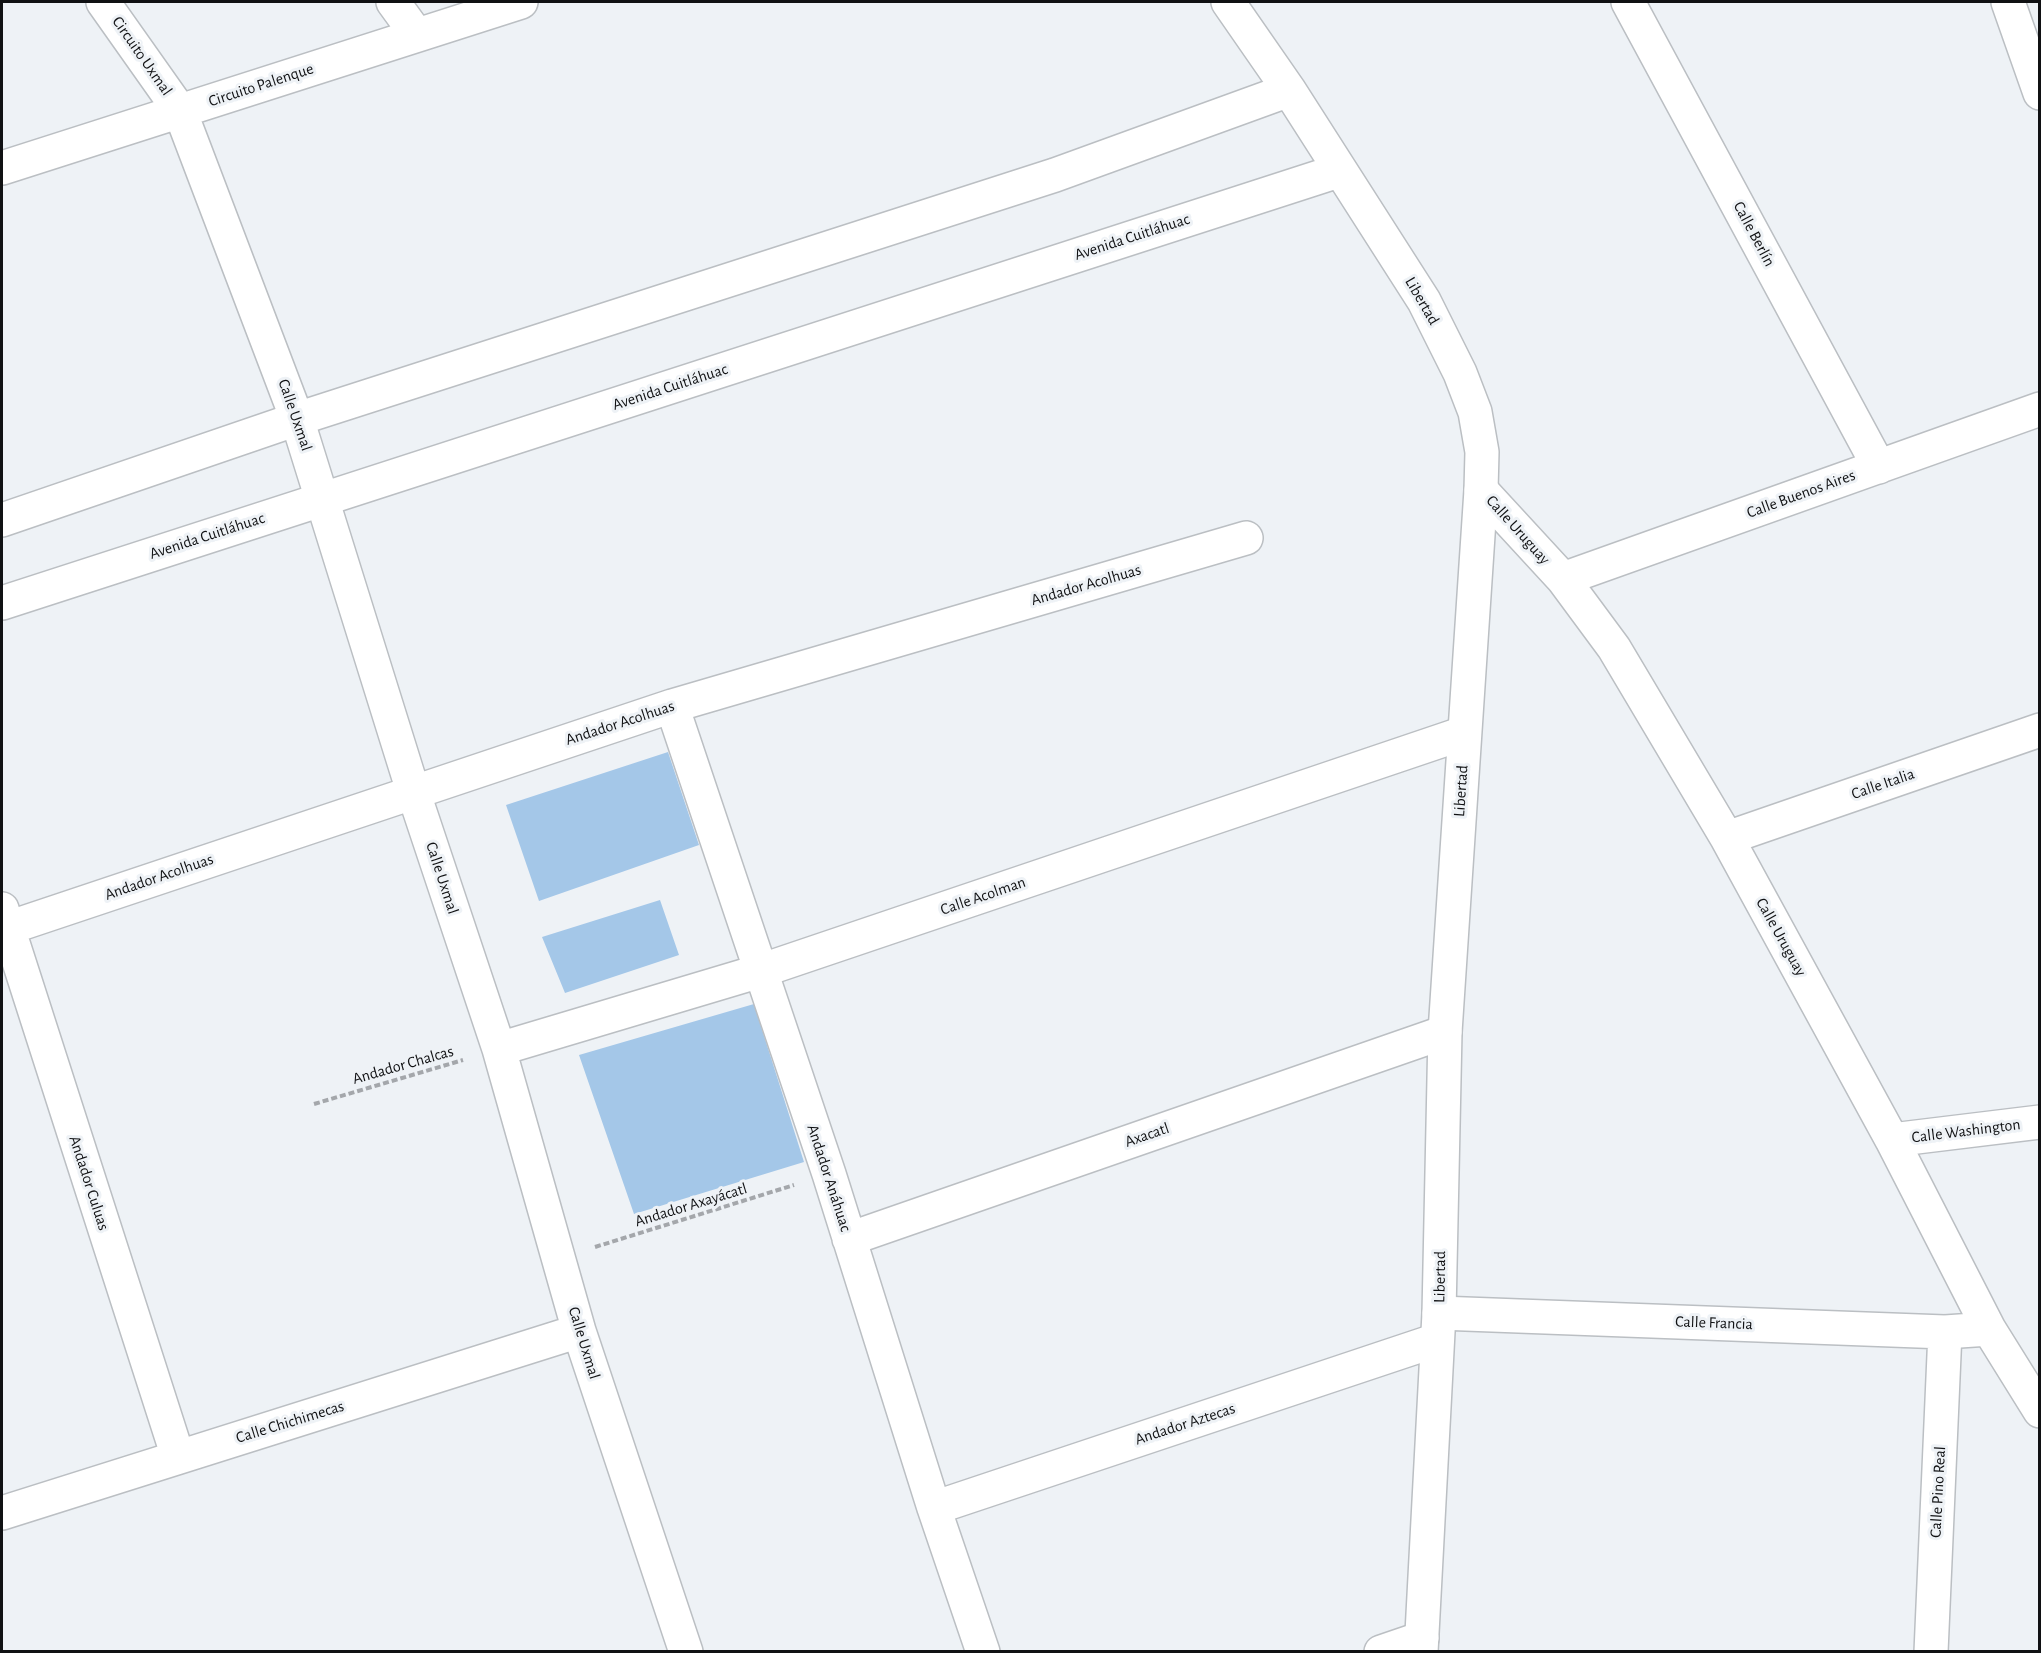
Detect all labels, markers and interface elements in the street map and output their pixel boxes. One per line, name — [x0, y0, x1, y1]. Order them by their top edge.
street label: Circuito Uxmal — [108, 13, 176, 99]
street label: Circuito Palenque — [206, 59, 316, 111]
street label: Calle Berlín — [1729, 198, 1779, 270]
street label: Avenida Cuitláhuac — [1072, 209, 1192, 265]
street label: Libertad — [1401, 274, 1443, 328]
street label: Avenida Cuitláhuac — [610, 359, 730, 415]
street label: Calle Uxmal — [274, 377, 316, 453]
street label: Calle Buenos Aires — [1744, 465, 1858, 523]
street label: Calle Uruguay — [1482, 491, 1554, 569]
street label: Avenida Cuitláhuac — [147, 508, 267, 564]
street label: Andador Acolhuas — [1029, 560, 1143, 610]
street label: Andador Acolhuas — [563, 696, 677, 750]
street label: Libertad — [1450, 764, 1472, 818]
street label: Calle Italia — [1849, 764, 1917, 804]
street label: Calle Uxmal — [421, 839, 463, 917]
street label: Andador Acolhuas — [102, 849, 216, 905]
street label: Calle Acolman — [938, 872, 1028, 920]
street label: Calle Uruguay — [1752, 894, 1810, 980]
street label: Andador Chalcas — [350, 1041, 456, 1089]
street label: Calle Washington — [1911, 1115, 2021, 1147]
street label: Axacatl — [1122, 1118, 1172, 1152]
street label: Andador Anáhuac — [803, 1122, 855, 1234]
street label: Andador Culuas — [65, 1133, 113, 1233]
street label: Andador Axayácatl — [633, 1179, 749, 1231]
street label: Libertad — [1430, 1251, 1450, 1303]
street label: Calle Uxmal — [564, 1304, 604, 1382]
street label: Calle Francia — [1675, 1312, 1753, 1334]
street label: Calle Chichimecas — [234, 1396, 346, 1448]
street label: Andador Aztecas — [1132, 1399, 1238, 1449]
street label: Calle Pino Real — [1926, 1446, 1950, 1538]

